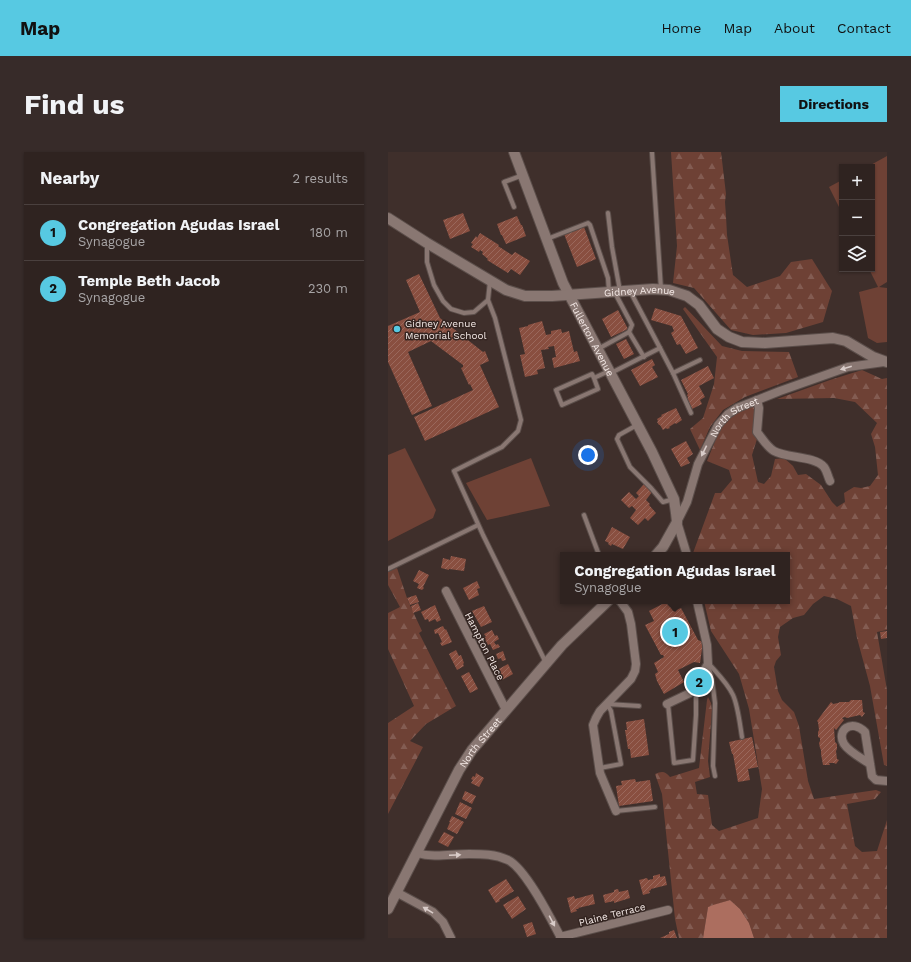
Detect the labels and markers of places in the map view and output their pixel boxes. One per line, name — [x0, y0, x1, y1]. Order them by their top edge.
place label: Gidney Avenue Memorial School — [405, 318, 487, 341]
marker: Gidney Avenue Memorial School — [392, 324, 402, 334]
pin: 1 — [662, 617, 688, 647]
pin: 2 — [686, 667, 712, 697]

